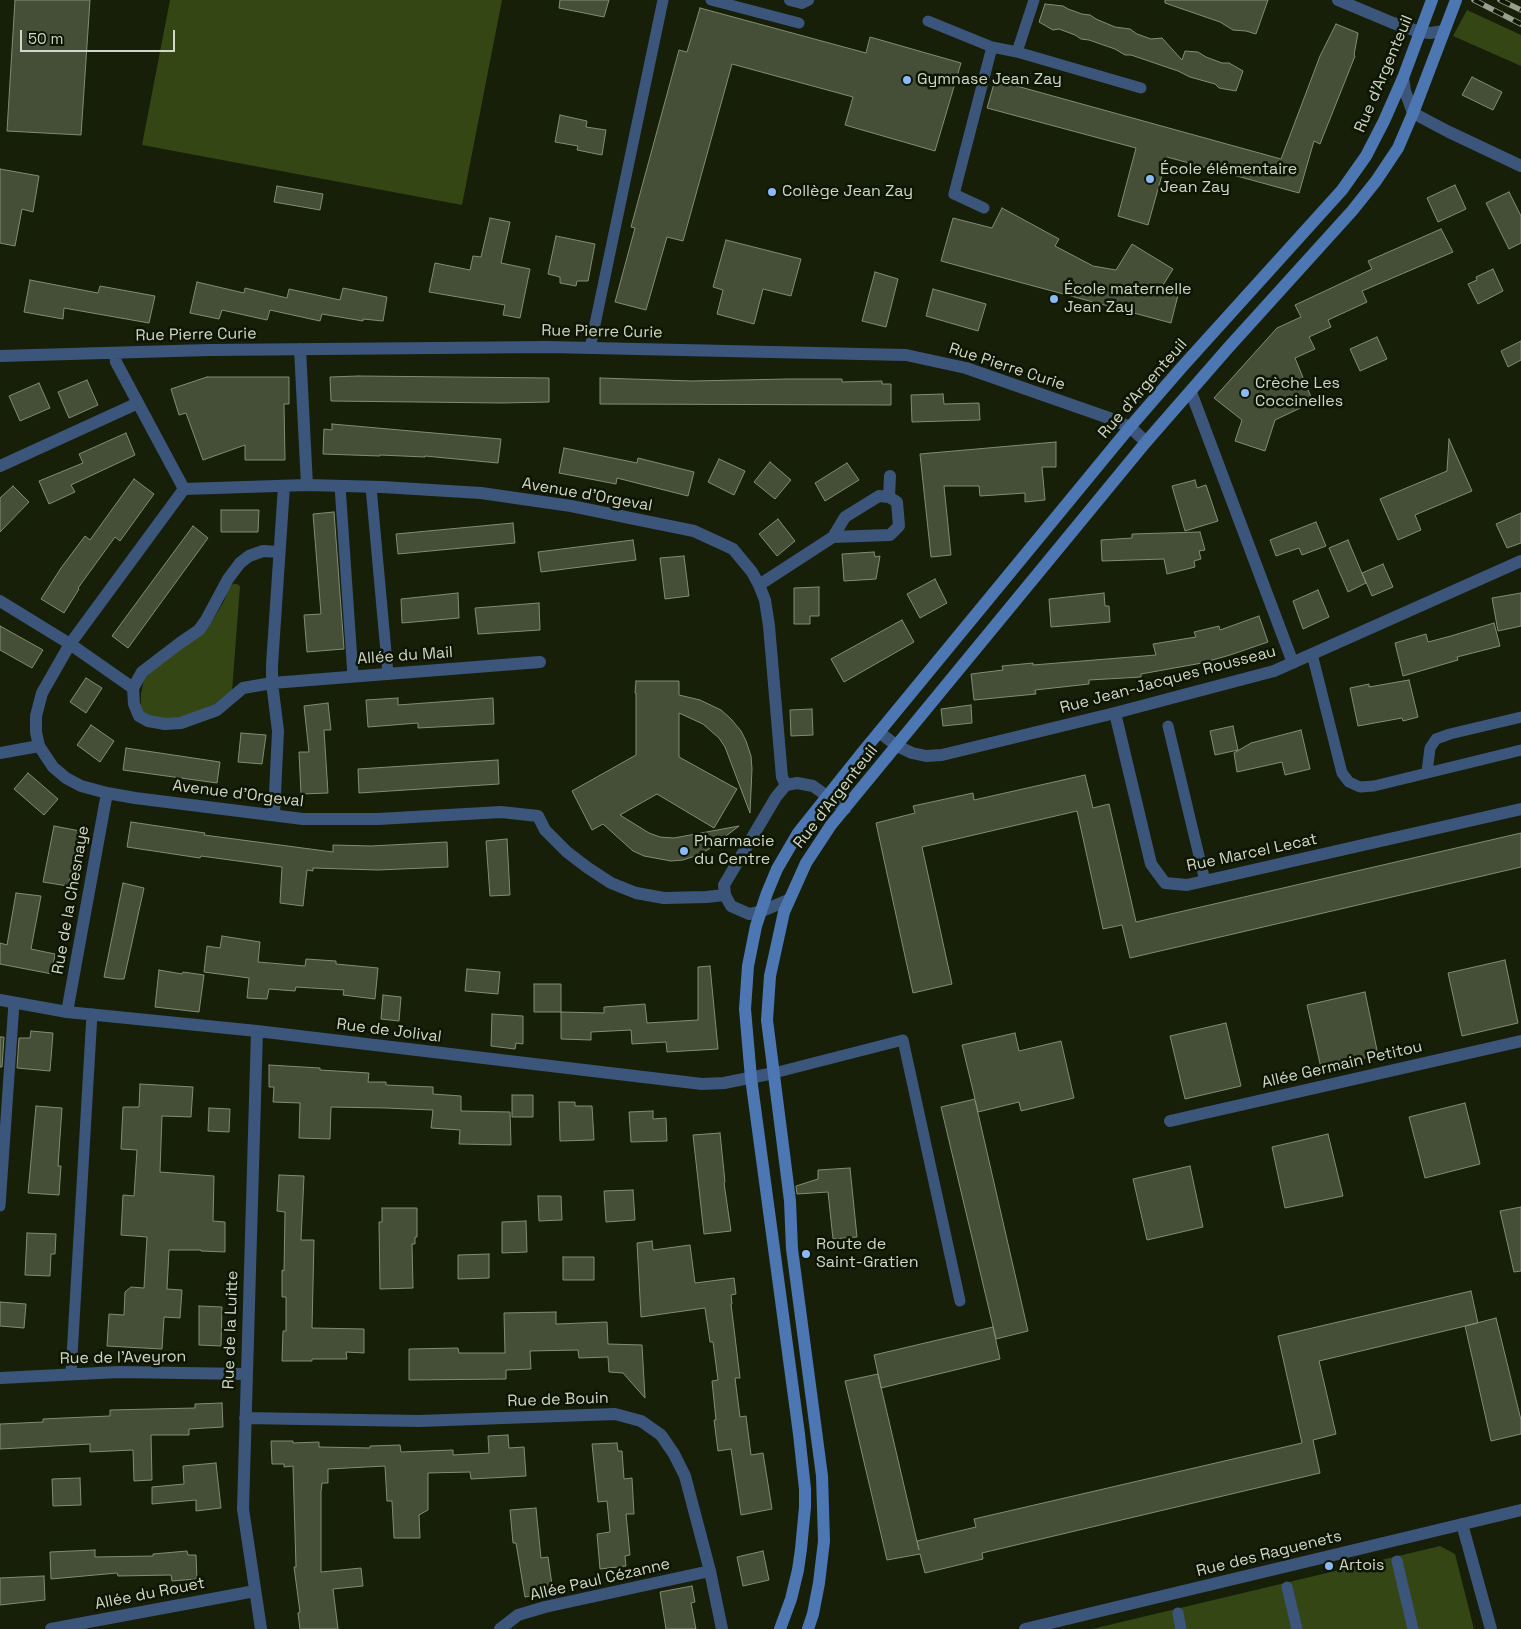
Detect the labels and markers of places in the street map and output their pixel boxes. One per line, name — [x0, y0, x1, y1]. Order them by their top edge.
place label: Gymnase Jean Zay — [917, 70, 1062, 90]
marker: Gymnase Jean Zay — [901, 74, 913, 86]
place label: École élémentaire Jean Zay — [1160, 160, 1297, 198]
marker: École élémentaire Jean Zay — [1144, 173, 1156, 185]
place label: Collège Jean Zay — [782, 182, 913, 202]
marker: Collège Jean Zay — [766, 186, 778, 198]
place label: École maternelle Jean Zay — [1064, 280, 1192, 318]
marker: École maternelle Jean Zay — [1048, 293, 1060, 305]
place label: Crèche Les Coccinelles — [1255, 374, 1343, 412]
marker: Crèche Les Coccinelles — [1239, 387, 1251, 399]
place label: Pharmacie du Centre — [694, 832, 774, 870]
marker: Pharmacie du Centre — [678, 845, 690, 857]
place label: Route de Saint-Gratien — [816, 1235, 918, 1273]
marker: Route de Saint-Gratien — [800, 1248, 812, 1260]
place label: Artois — [1339, 1556, 1384, 1576]
marker: Artois — [1323, 1560, 1335, 1572]

